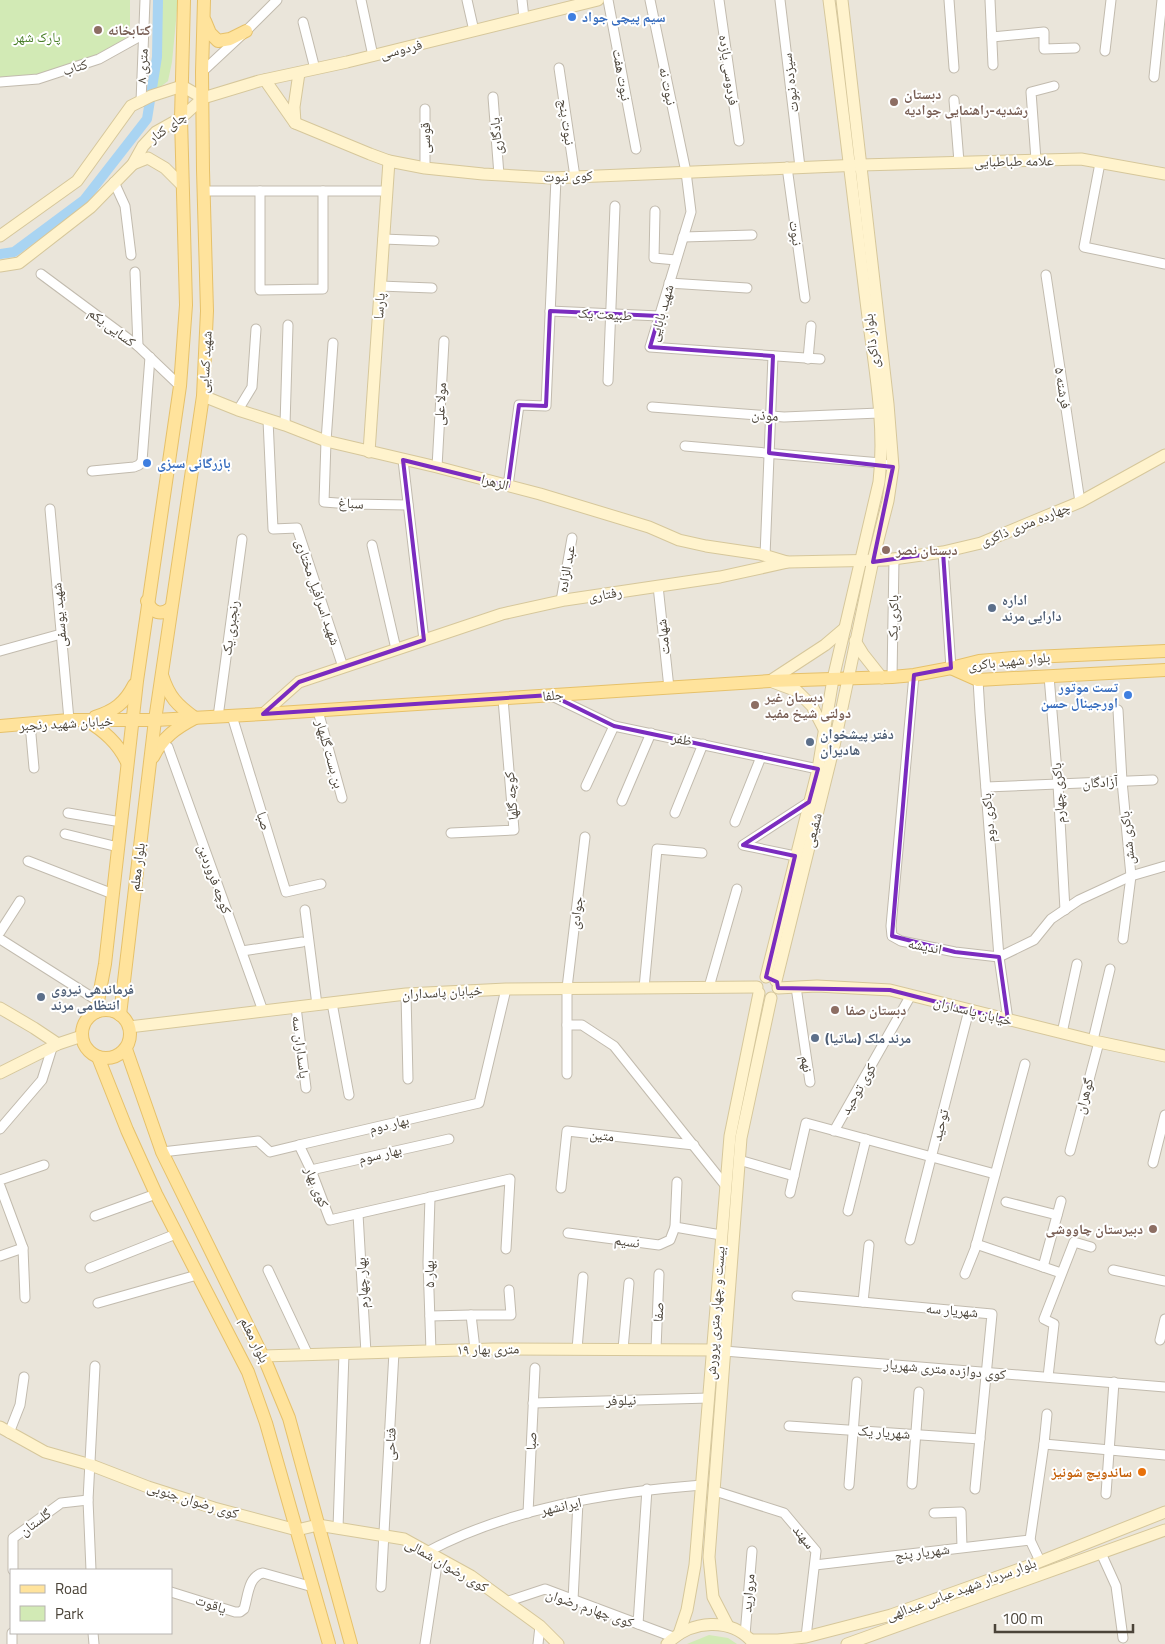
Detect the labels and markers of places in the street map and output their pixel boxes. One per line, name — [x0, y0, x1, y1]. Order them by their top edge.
place label: سیم پیچی جواد — [582, 6, 666, 27]
marker: سیم پیچی جواد — [566, 11, 578, 23]
place label: کتابخانه — [108, 19, 151, 40]
marker: کتابخانه — [92, 24, 104, 36]
place label: دبستان رشدیه-راهنمایی جوادیه — [904, 83, 1028, 120]
marker: دبستان رشدیه-راهنمایی جوادیه — [888, 96, 900, 108]
place label: بازرگانی سبزی — [157, 452, 231, 473]
marker: بازرگانی سبزی — [141, 457, 153, 469]
place label: دبستان نصر — [895, 539, 958, 560]
marker: دبستان نصر — [880, 544, 892, 556]
place label: اداره دارایی مرند — [1002, 589, 1062, 626]
marker: اداره دارایی مرند — [986, 602, 998, 614]
place label: تست موتور اورجینال حسن — [1041, 676, 1118, 713]
place label: دبستان غیر دولتی شیخ مفید — [764, 686, 851, 723]
marker: تست موتور اورجینال حسن — [1122, 689, 1134, 701]
marker: دبستان غیر دولتی شیخ مفید — [749, 699, 761, 711]
place label: دفتر پیشخوان هادیران — [820, 723, 894, 760]
marker: دفتر پیشخوان هادیران — [804, 736, 816, 748]
place label: فرماندهی نیروی انتظامی مرند — [51, 978, 134, 1015]
marker: فرماندهی نیروی انتظامی مرند — [35, 991, 47, 1003]
place label: دبستان صفا — [845, 999, 906, 1020]
marker: دبستان صفا — [829, 1004, 841, 1016]
place label: مرند ملک (ساتیا) — [825, 1027, 911, 1048]
marker: مرند ملک (ساتیا) — [809, 1032, 821, 1044]
place label: دبیرستان چاووشی — [1046, 1218, 1143, 1239]
marker: دبیرستان چاووشی — [1147, 1223, 1159, 1235]
place label: ساندویچ شونیز — [1051, 1461, 1132, 1482]
marker: ساندویچ شونیز — [1136, 1466, 1148, 1478]

